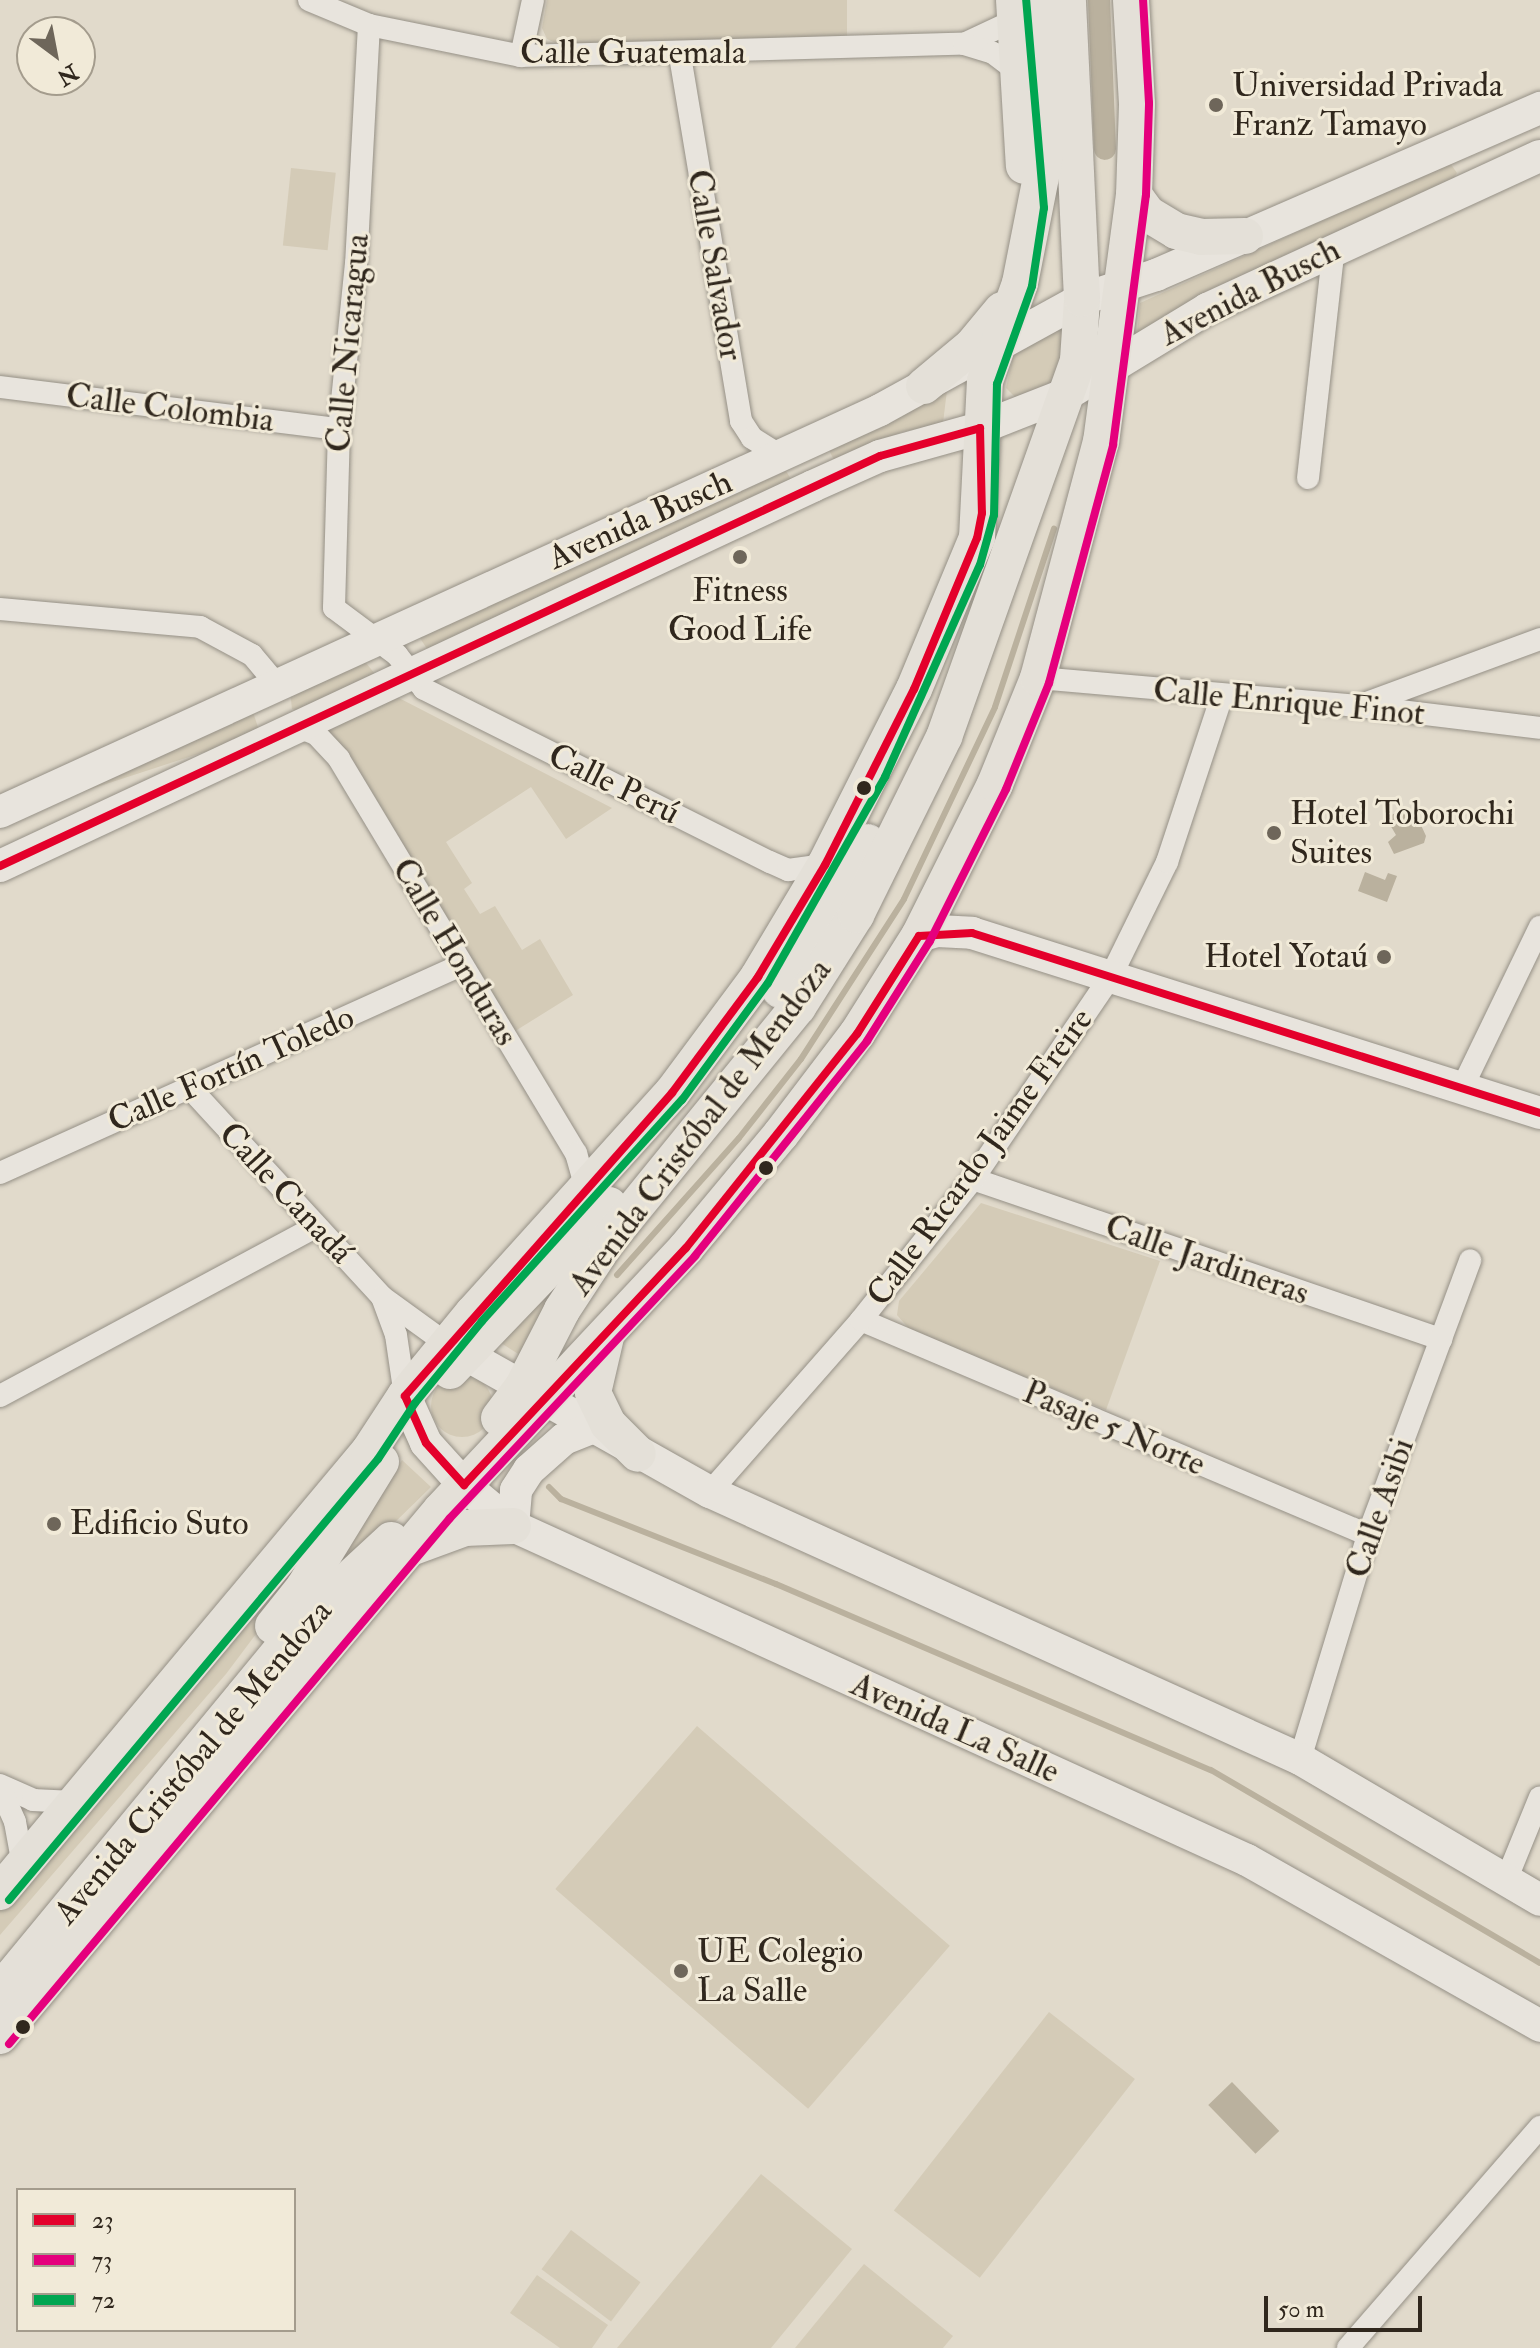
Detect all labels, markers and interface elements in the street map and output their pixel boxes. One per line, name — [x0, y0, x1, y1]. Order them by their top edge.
north arrow — [16, 16, 96, 96]
street label: Calle Guatemala — [520, 33, 746, 73]
text: N — [52, 58, 83, 92]
place label: Universidad Privada Franz Tamayo — [1232, 65, 1503, 144]
marker: Universidad Privada Franz Tamayo — [1207, 96, 1225, 114]
street label: Calle Salvador — [678, 166, 752, 364]
street label: Avenida Busch — [1153, 229, 1347, 355]
street label: Calle Nicaragua — [318, 232, 378, 454]
street label: Calle Colombia — [64, 375, 276, 441]
street label: Avenida Busch — [542, 461, 738, 579]
marker: Fitness Good Life — [731, 548, 749, 566]
place label: Fitness Good Life — [668, 570, 812, 650]
street label: Calle Enrique Finot — [1151, 670, 1427, 734]
street label: Calle Perú — [542, 735, 686, 833]
unlabelled marker — [856, 780, 872, 796]
place label: Hotel Toborochi Suites — [1290, 793, 1515, 872]
marker: Hotel Toborochi Suites — [1265, 824, 1283, 842]
street label: Calle Honduras — [383, 851, 527, 1053]
place label: Hotel Yotaú — [1204, 937, 1368, 977]
marker: Hotel Yotaú — [1375, 948, 1393, 966]
street label: Avenida Cristóbal de Mendoza — [560, 951, 840, 1303]
street label: Calle Fortín Toledo — [102, 997, 360, 1141]
street label: Calle Ricardo Jaime Freire — [858, 1000, 1102, 1314]
street label: Calle Canadá — [210, 1114, 362, 1272]
unlabelled marker — [758, 1160, 774, 1176]
street label: Calle Jardineras — [1100, 1206, 1314, 1314]
street label: Pasaje 5 Norte — [1017, 1371, 1211, 1485]
street label: Calle Asibi — [1337, 1433, 1423, 1583]
place label: Edificio Suto — [70, 1504, 249, 1544]
marker: Edificio Suto — [45, 1515, 63, 1533]
street label: Avenida Cristóbal de Mendoza — [45, 1591, 341, 1933]
street label: Avenida La Salle — [844, 1664, 1066, 1792]
place label: UE Colegio La Salle — [697, 1931, 863, 2010]
marker: UE Colegio La Salle — [672, 1962, 690, 1980]
unlabelled marker — [15, 2019, 31, 2035]
legend — [16, 2188, 296, 2332]
text: 23 — [92, 2205, 113, 2236]
text: 73 — [92, 2245, 112, 2276]
scale bar — [1268, 2280, 1426, 2330]
text: 72 — [92, 2285, 115, 2316]
text: 50 m — [1278, 2294, 1324, 2325]

